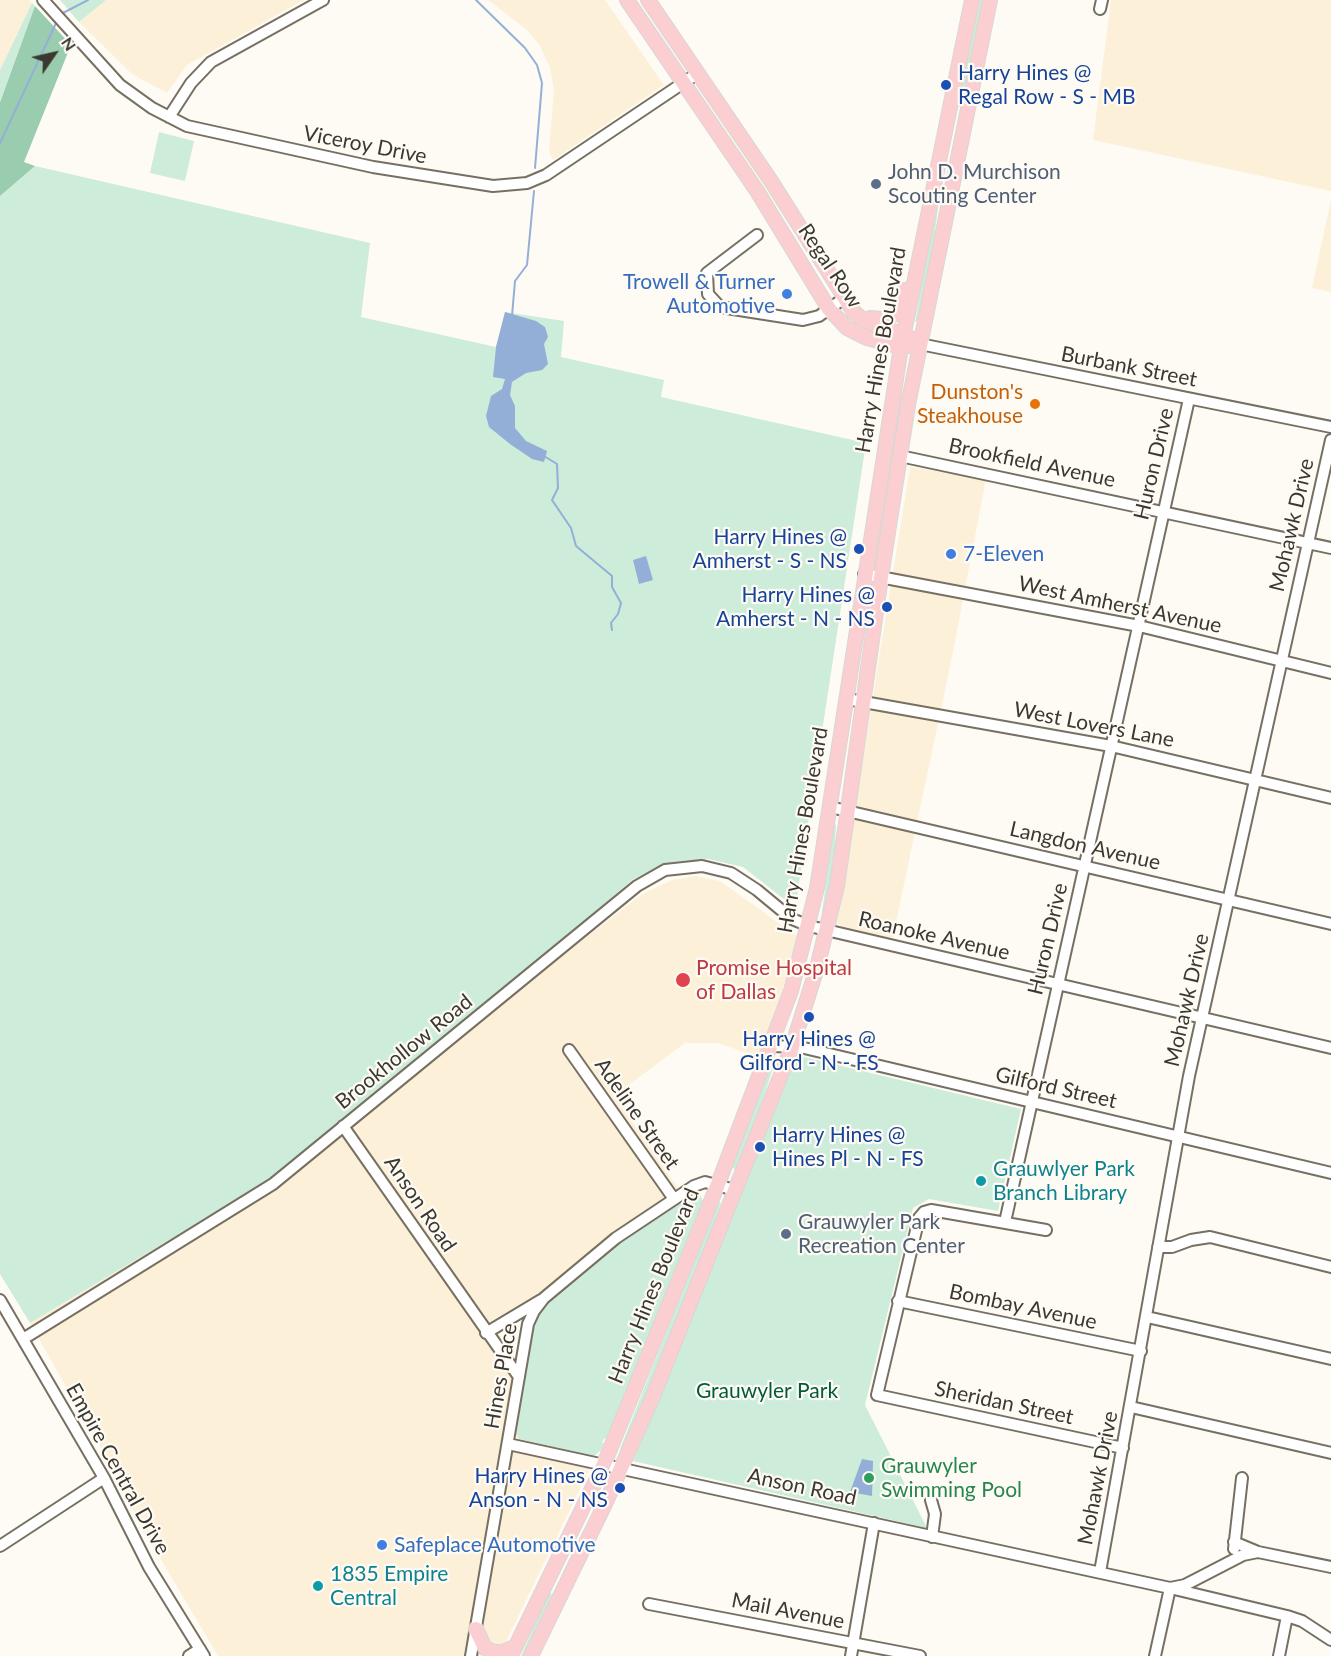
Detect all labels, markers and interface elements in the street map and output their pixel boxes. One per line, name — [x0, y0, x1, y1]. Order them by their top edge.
north arrow — [24, 24, 84, 84]
text: N — [58, 33, 81, 54]
place label: Harry Hines @ Regal Row - S - MB — [958, 60, 1136, 110]
marker: Harry Hines @ Regal Row - S - MB — [939, 78, 953, 92]
street label: Viceroy Drive — [301, 121, 429, 169]
place label: John D. Murchison Scouting Center — [888, 159, 1061, 209]
marker: John D. Murchison Scouting Center — [869, 177, 883, 191]
street label: Regal Row — [793, 219, 867, 313]
street label: Harry Hines Boulevard — [850, 245, 912, 455]
place label: Trowell & Turner Automotive — [623, 269, 775, 319]
marker: Trowell & Turner Automotive — [780, 287, 794, 301]
street label: Burbank Street — [1059, 341, 1199, 393]
place label: Dunston's Steakhouse — [917, 379, 1023, 429]
marker: Dunston's Steakhouse — [1028, 397, 1042, 411]
street label: Huron Drive — [1129, 406, 1179, 522]
street label: Brookfield Avenue — [946, 433, 1118, 493]
street label: Mohawk Drive — [1264, 456, 1320, 594]
place label: Harry Hines @ Amherst - S - NS — [693, 524, 847, 574]
place label: 7-Eleven — [963, 541, 1044, 567]
marker: Harry Hines @ Amherst - S - NS — [852, 542, 866, 556]
marker: 7-Eleven — [944, 547, 958, 561]
street label: West Amherst Avenue — [1016, 571, 1224, 639]
place label: Harry Hines @ Amherst - N - NS — [716, 582, 875, 632]
marker: Harry Hines @ Amherst - N - NS — [880, 600, 894, 614]
street label: West Lovers Lane — [1012, 697, 1176, 753]
street label: Harry Hines Boulevard — [772, 725, 834, 935]
street label: Langdon Avenue — [1007, 816, 1163, 876]
street label: Huron Drive — [1023, 881, 1073, 997]
street label: Roanoke Avenue — [856, 906, 1012, 966]
street label: Mohawk Drive — [1159, 931, 1215, 1069]
place label: Promise Hospital of Dallas — [696, 955, 852, 1005]
marker: Promise Hospital of Dallas — [674, 971, 692, 989]
street label: Brookhollow Road — [330, 989, 478, 1115]
marker: Harry Hines @ Gilford - N - FS — [802, 1010, 816, 1024]
place label: Harry Hines @ Gilford - N - FS — [739, 1026, 879, 1076]
street label: Adeline Street — [589, 1053, 685, 1175]
street label: Gilford Street — [993, 1062, 1119, 1114]
place label: Harry Hines @ Hines Pl - N - FS — [772, 1122, 924, 1172]
marker: Harry Hines @ Hines Pl - N - FS — [753, 1140, 767, 1154]
street label: Anson Road — [379, 1151, 461, 1257]
place label: Grauwlyer Park Branch Library — [993, 1156, 1135, 1206]
marker: Grauwlyer Park Branch Library — [974, 1174, 988, 1188]
street label: Harry Hines Boulevard — [603, 1185, 705, 1387]
place label: Grauwyler Park Recreation Center — [798, 1209, 965, 1259]
marker: Grauwyler Park Recreation Center — [779, 1227, 793, 1241]
street label: Bombay Avenue — [947, 1279, 1099, 1335]
street label: Hines Place — [479, 1321, 523, 1431]
street label: Sheridan Street — [932, 1376, 1076, 1430]
park label: Grauwyler Park — [696, 1378, 838, 1404]
street label: Empire Central Drive — [60, 1379, 176, 1559]
street label: Mohawk Drive — [1073, 1409, 1123, 1547]
place label: Grauwyler Swimming Pool — [881, 1453, 1022, 1503]
place label: Harry Hines @ Anson - N - NS — [469, 1463, 608, 1513]
street label: Anson Road — [745, 1463, 859, 1511]
marker: Grauwyler Swimming Pool — [862, 1471, 876, 1485]
marker: Harry Hines @ Anson - N - NS — [613, 1481, 627, 1495]
place label: Safeplace Automotive — [394, 1532, 596, 1558]
marker: Safeplace Automotive — [375, 1538, 389, 1552]
place label: 1835 Empire Central — [330, 1561, 448, 1611]
marker: 1835 Empire Central — [311, 1579, 325, 1593]
street label: Mail Avenue — [729, 1588, 847, 1634]

